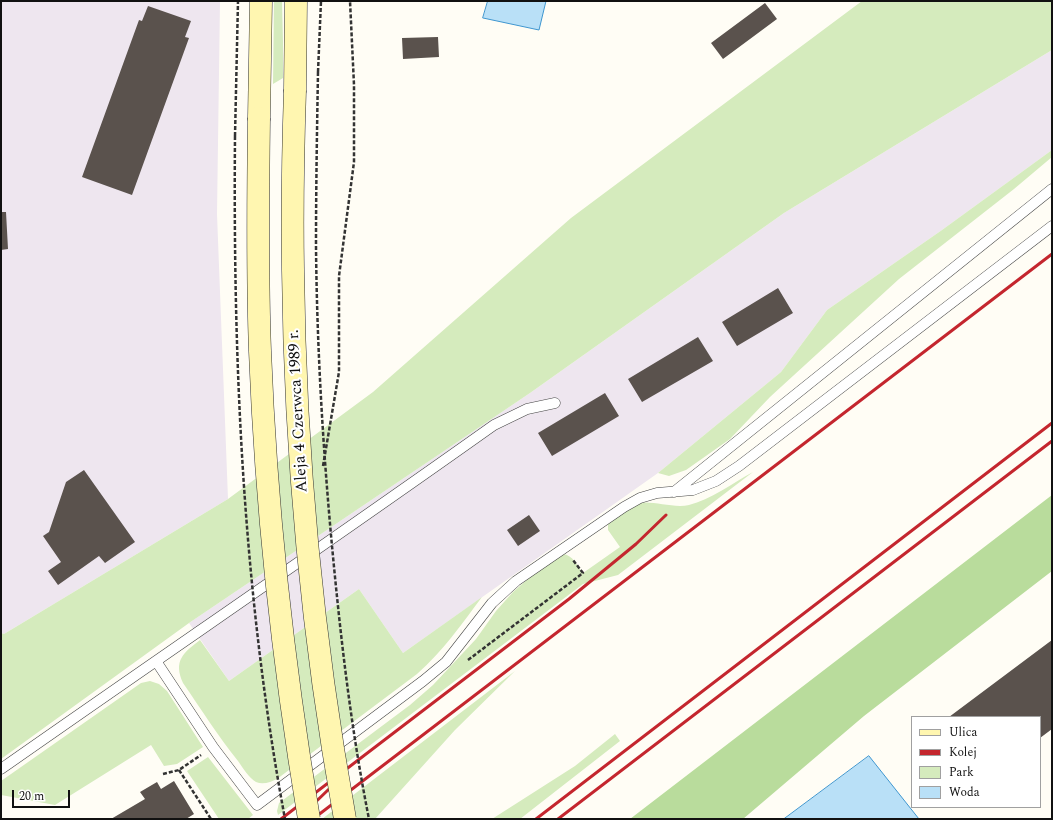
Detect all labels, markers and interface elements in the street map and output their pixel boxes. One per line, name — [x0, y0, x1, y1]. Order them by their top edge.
street label: Aleja 4 Czerwca 1989 r. — [285, 329, 313, 493]
legend — [911, 716, 1041, 808]
text: Ulica — [949, 723, 978, 742]
text: Kolej — [949, 743, 977, 762]
text: Park — [949, 763, 974, 782]
scale bar — [14, 782, 72, 808]
text: Woda — [949, 783, 980, 802]
text: 20 m — [19, 787, 44, 806]

